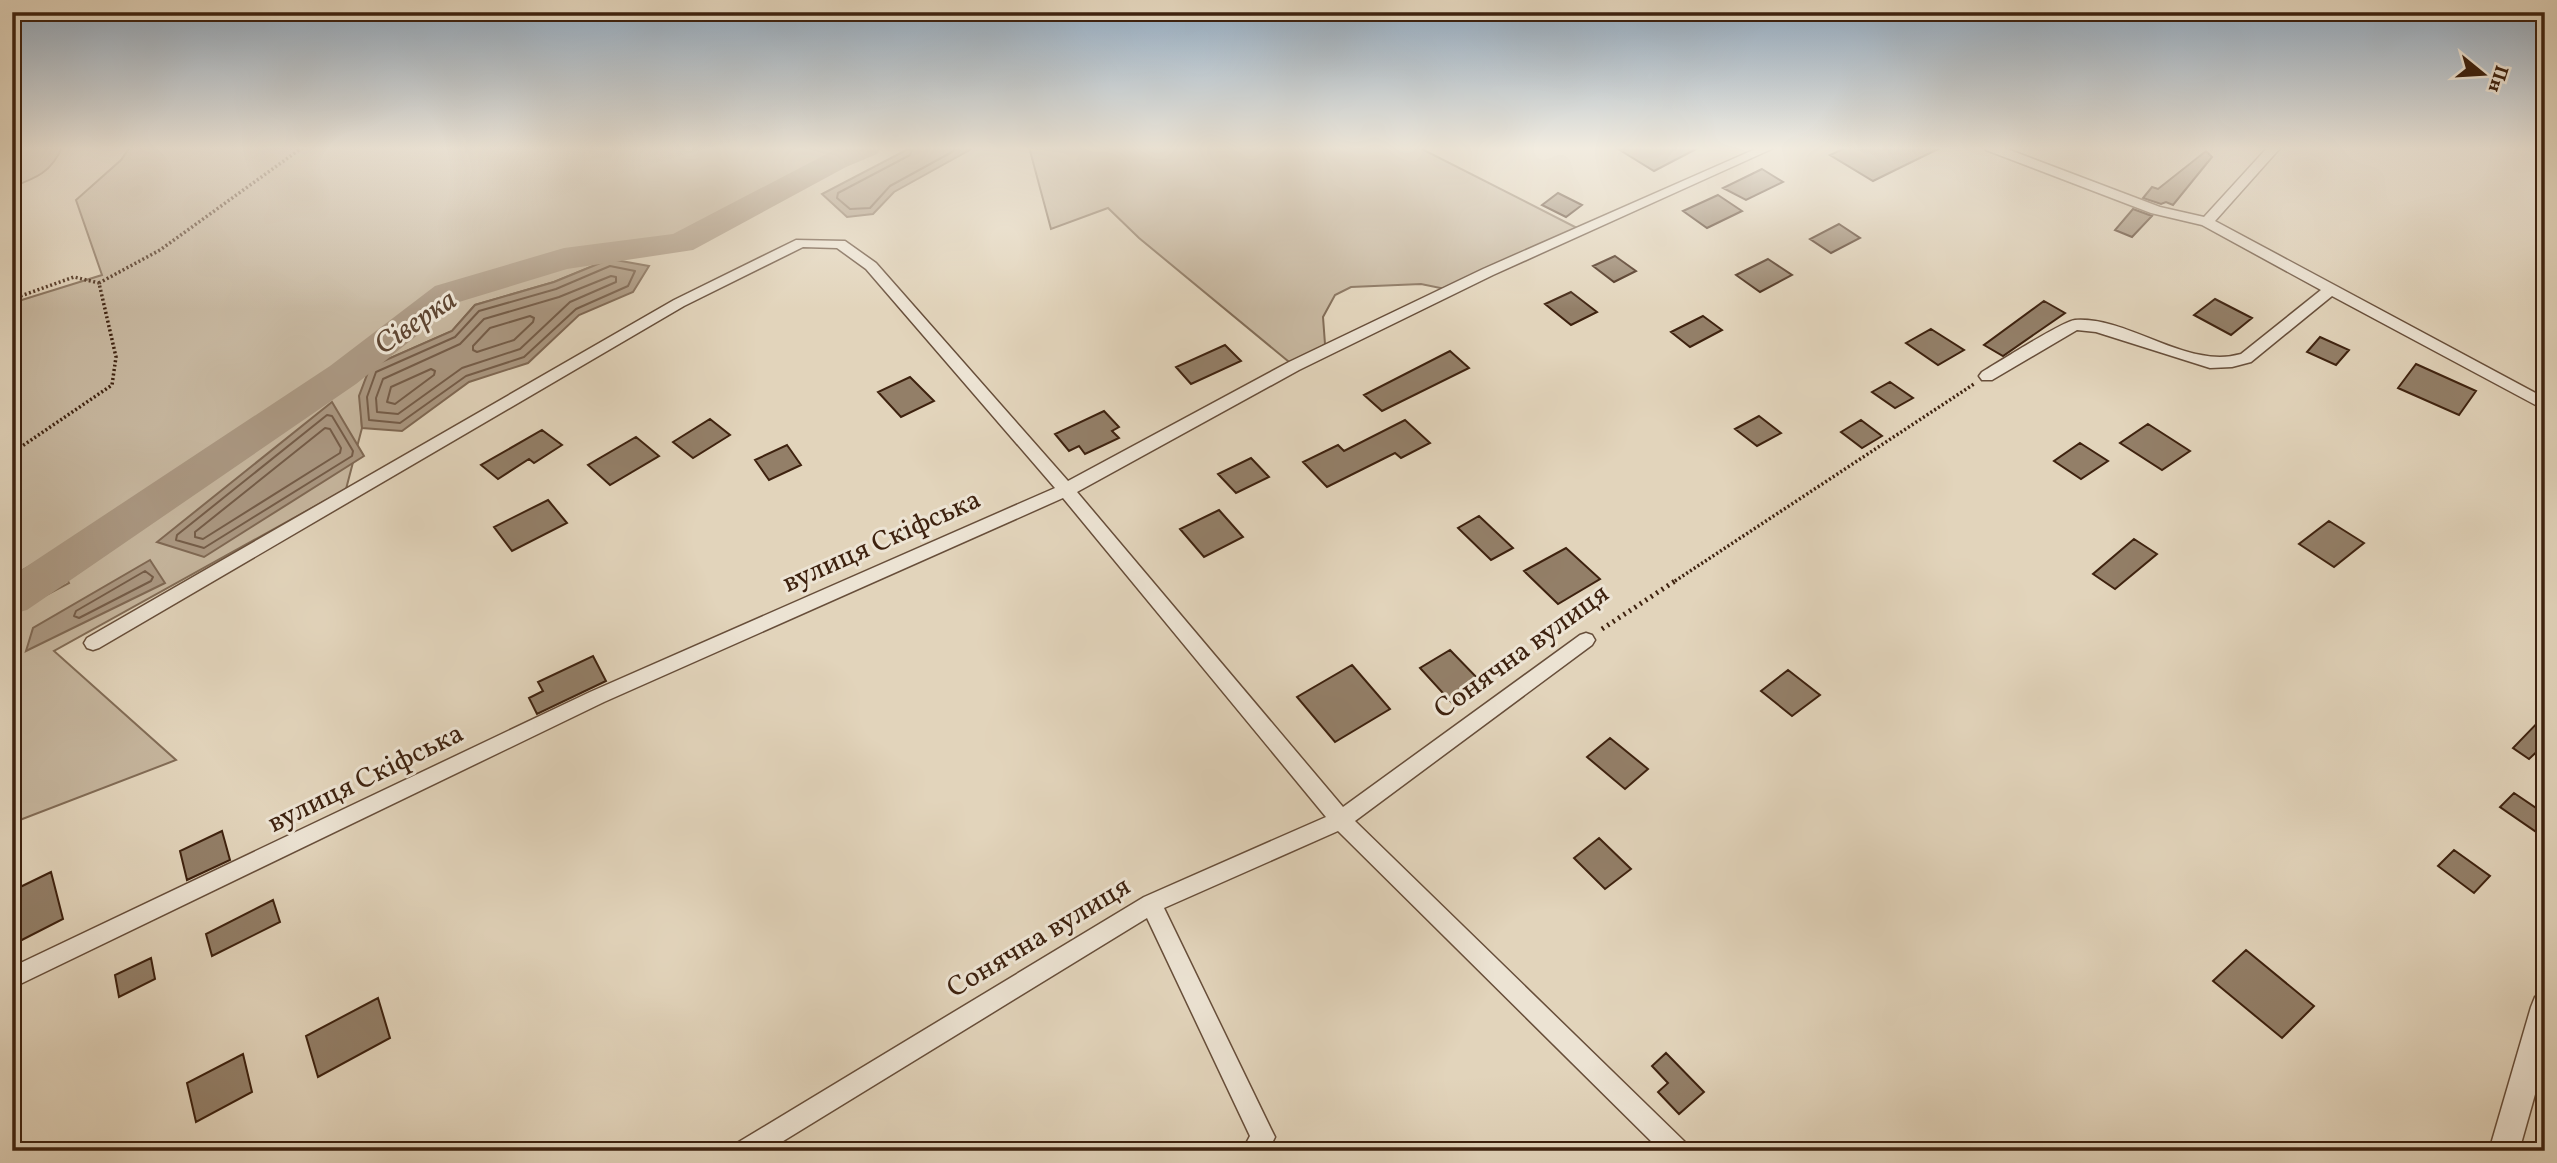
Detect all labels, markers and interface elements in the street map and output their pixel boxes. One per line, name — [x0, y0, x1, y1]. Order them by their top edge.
north arrow — [2448, 38, 2518, 108]
text: Пн — [2481, 62, 2514, 95]
water label: Сіверка — [366, 280, 466, 366]
street label: вулиця Скіфська — [777, 481, 987, 603]
street label: Сонячна вулиця — [1426, 575, 1618, 729]
street label: вулиця Скіфська — [262, 715, 470, 843]
street label: Сонячна вулиця — [940, 868, 1138, 1008]

